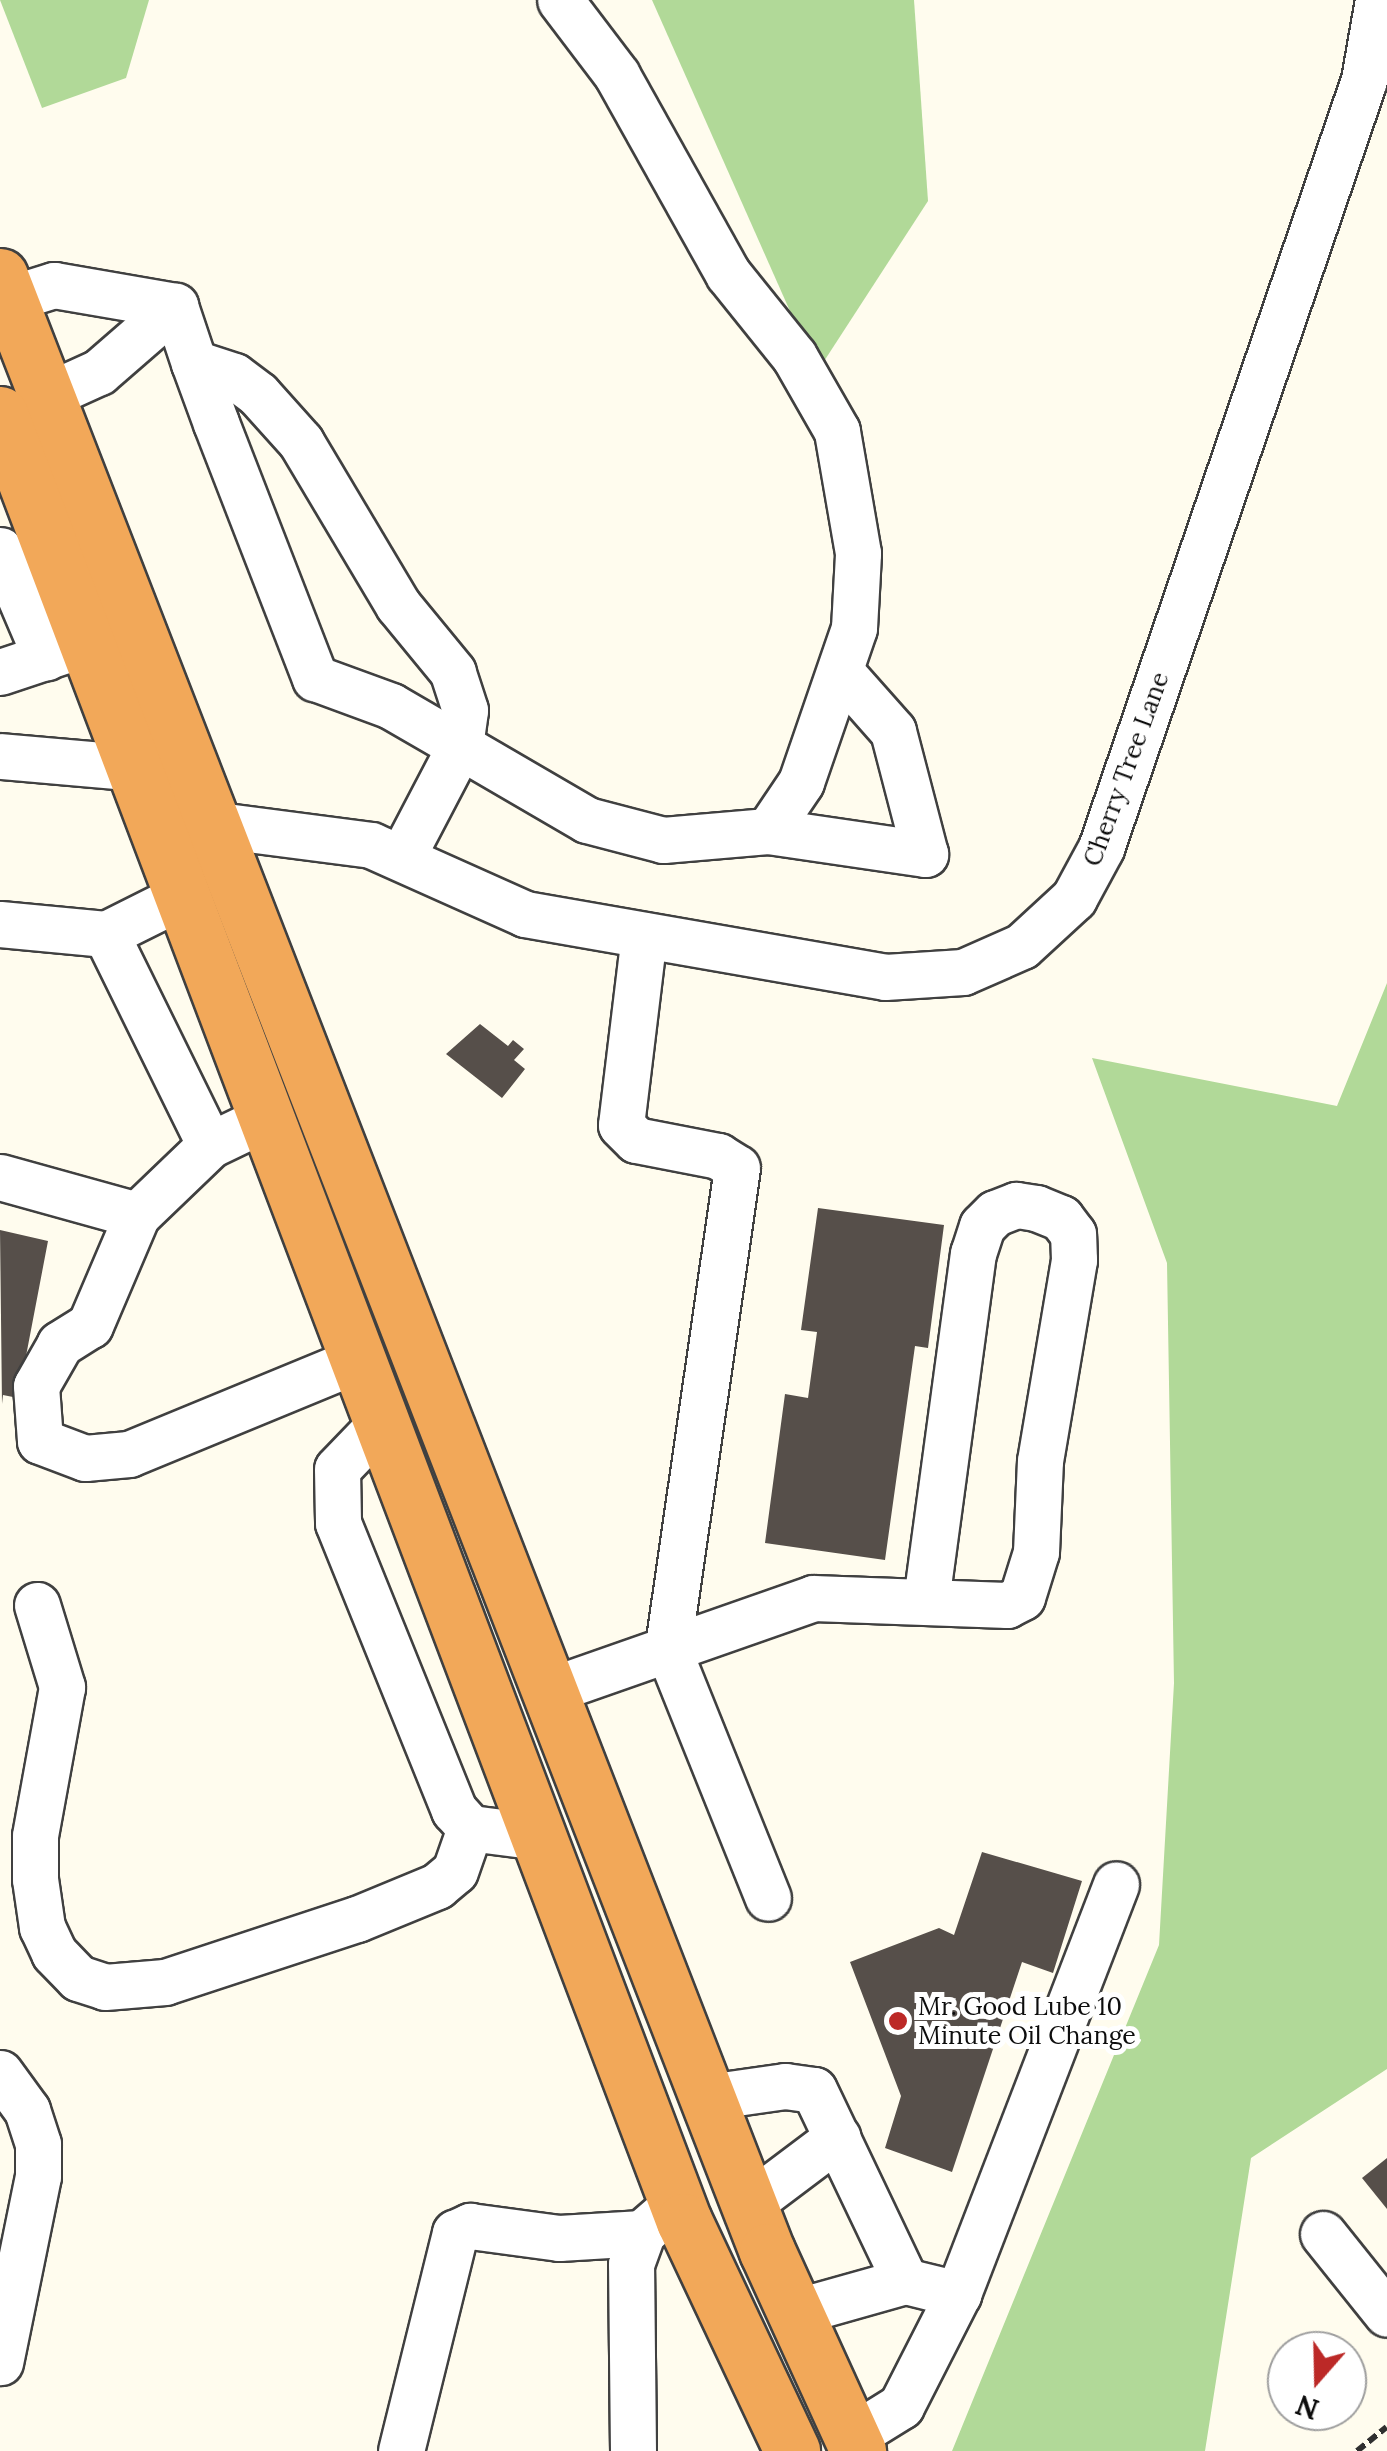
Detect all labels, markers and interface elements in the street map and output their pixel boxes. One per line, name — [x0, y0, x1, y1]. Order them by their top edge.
street label: Cherry Tree Lane — [1077, 668, 1175, 870]
place label: Mr. Good Lube 10 Minute Oil Change — [918, 1992, 1136, 2051]
marker: Mr. Good Lube 10 Minute Oil Change — [887, 2010, 909, 2032]
north arrow — [1267, 2331, 1367, 2431]
text: N — [1291, 2387, 1324, 2428]

